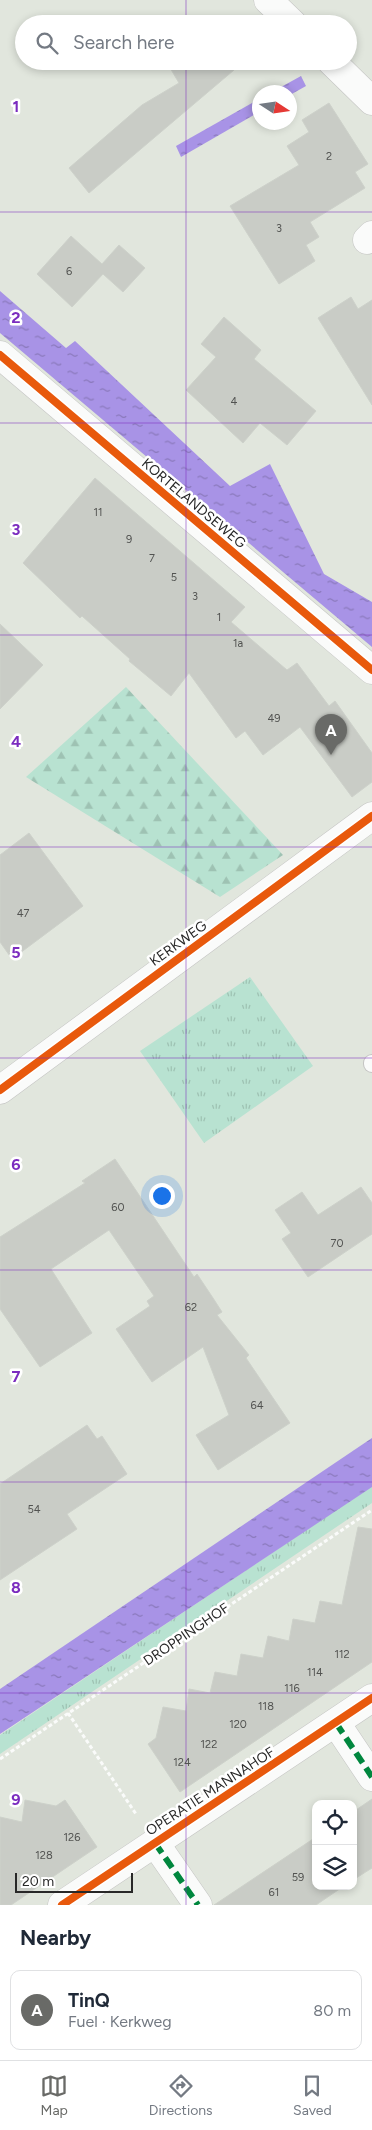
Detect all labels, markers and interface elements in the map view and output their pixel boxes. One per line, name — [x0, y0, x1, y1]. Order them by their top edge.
search box — [15, 15, 357, 70]
icon: search — [33, 29, 61, 57]
text: Search here — [73, 31, 175, 54]
north arrow — [252, 85, 297, 130]
text: 1 — [13, 97, 19, 116]
house number: 2 — [326, 150, 332, 163]
house number: 3 — [276, 222, 282, 235]
house number: 6 — [66, 265, 72, 278]
text: 2 — [11, 308, 21, 327]
house number: 4 — [231, 395, 238, 408]
street label: KORTELANDSEWEG — [138, 455, 249, 552]
house number: 11 — [93, 506, 103, 519]
text: 3 — [12, 520, 21, 539]
house number: 9 — [126, 533, 132, 546]
house number: 7 — [149, 552, 155, 565]
house number: 5 — [171, 571, 177, 584]
house number: 3 — [192, 590, 198, 603]
house number: 1 — [217, 611, 221, 624]
house number: 1a — [233, 637, 243, 650]
house number: 49 — [267, 712, 281, 725]
pin: A — [315, 714, 347, 755]
text: 4 — [11, 732, 21, 751]
house number: 47 — [17, 907, 29, 920]
street label: KERKWEG — [146, 917, 210, 970]
text: 5 — [11, 943, 21, 962]
text: 6 — [11, 1155, 21, 1174]
your location — [149, 1183, 175, 1209]
house number: 60 — [111, 1201, 125, 1214]
house number: 70 — [331, 1237, 343, 1250]
house number: 62 — [185, 1301, 197, 1314]
text: 7 — [12, 1367, 21, 1386]
house number: 64 — [250, 1399, 264, 1412]
house number: 54 — [27, 1503, 41, 1516]
text: 8 — [11, 1578, 21, 1597]
street label: DROPPINGHOF — [140, 1599, 233, 1669]
house number: 112 — [334, 1648, 350, 1661]
house number: 114 — [307, 1666, 323, 1679]
house number: 116 — [284, 1682, 300, 1695]
house number: 118 — [258, 1700, 274, 1713]
house number: 120 — [229, 1718, 247, 1731]
house number: 122 — [201, 1738, 217, 1751]
street label: OPERATIE MANNAHOF — [143, 1743, 278, 1839]
house number: 124 — [173, 1756, 191, 1769]
text: 9 — [11, 1790, 21, 1809]
map controls — [312, 1800, 357, 1890]
button: locate — [312, 1800, 357, 1845]
house number: 126 — [64, 1831, 80, 1844]
button: layers — [312, 1845, 357, 1890]
house number: 128 — [35, 1849, 53, 1862]
scale bar — [15, 1870, 132, 1893]
house number: 59 — [292, 1871, 304, 1884]
text: 20 m — [22, 1873, 54, 1890]
house number: 61 — [269, 1886, 279, 1899]
text: Nearby — [20, 1925, 91, 1950]
text: TinQ — [68, 1989, 110, 2012]
text: A — [31, 2001, 43, 2020]
text: 80 m — [313, 2001, 351, 2020]
text: Fuel · Kerkweg — [68, 2012, 172, 2031]
tab: Map — [40, 2072, 68, 2119]
tab: Directions — [149, 2072, 213, 2119]
tab: Saved — [293, 2072, 332, 2119]

